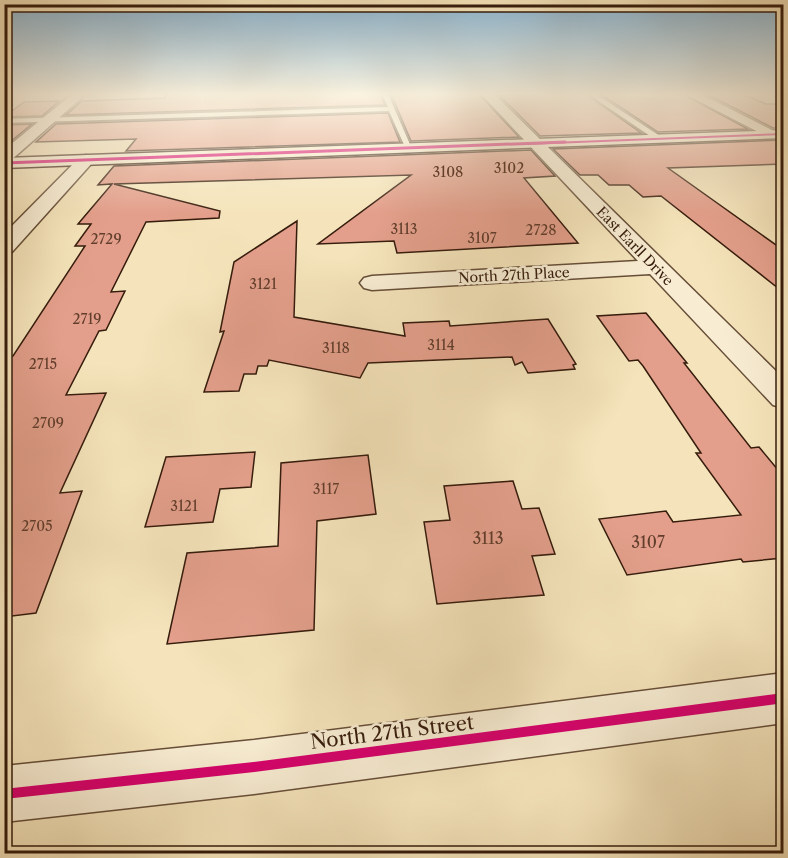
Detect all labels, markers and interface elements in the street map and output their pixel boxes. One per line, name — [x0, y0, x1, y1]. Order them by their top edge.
house number: 3102 — [494, 159, 524, 177]
house number: 3108 — [433, 163, 463, 181]
street label: East Earll Drive — [593, 203, 677, 289]
house number: 3113 — [390, 220, 418, 238]
house number: 2728 — [525, 221, 557, 239]
house number: 3107 — [467, 229, 497, 247]
house number: 2729 — [90, 230, 122, 248]
street label: North 27th Place — [458, 263, 570, 287]
house number: 3121 — [249, 275, 277, 293]
house number: 2719 — [72, 310, 102, 328]
house number: 3114 — [427, 336, 455, 354]
house number: 3118 — [322, 339, 350, 357]
house number: 2715 — [29, 355, 57, 373]
house number: 2709 — [32, 414, 64, 432]
house number: 3117 — [313, 480, 339, 498]
house number: 3121 — [170, 497, 198, 515]
house number: 2705 — [21, 517, 53, 535]
house number: 3113 — [472, 528, 504, 548]
house number: 3107 — [631, 532, 665, 552]
street label: North 27th Street — [309, 710, 475, 754]

